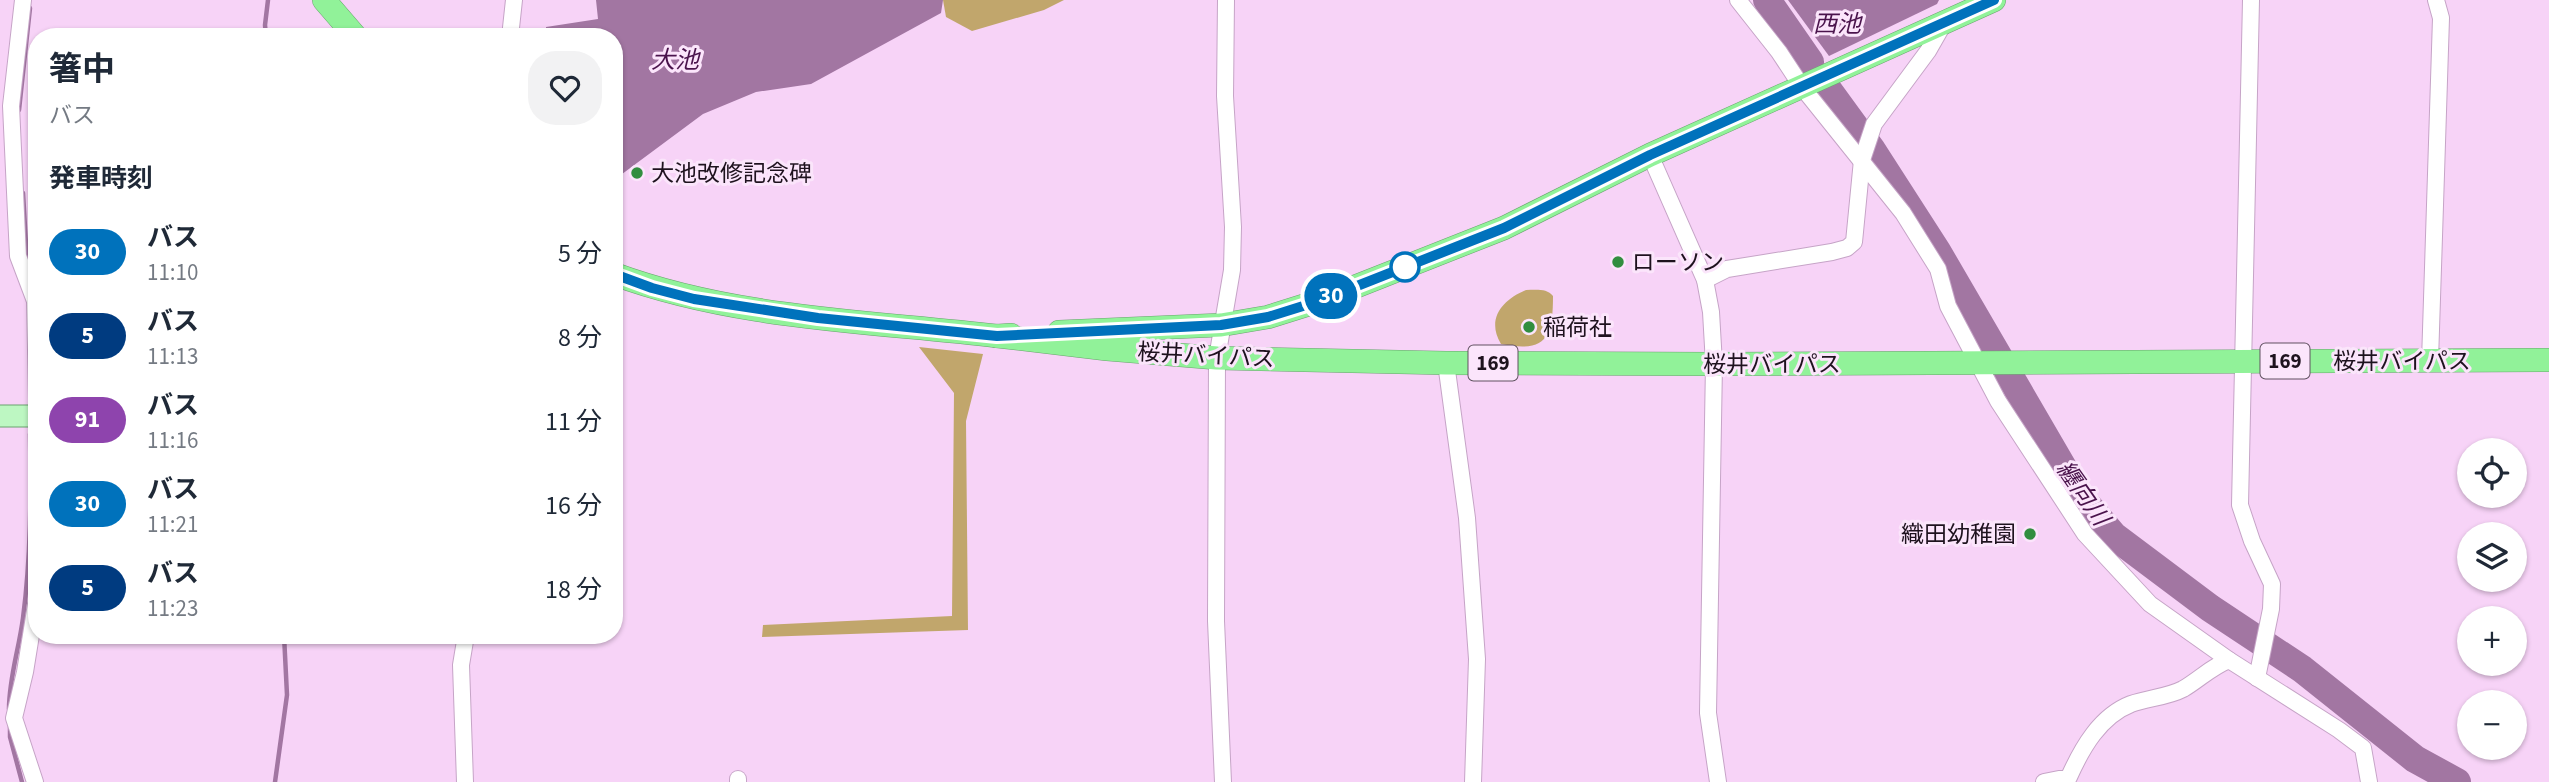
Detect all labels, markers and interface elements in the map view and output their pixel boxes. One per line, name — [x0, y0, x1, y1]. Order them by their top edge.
water label: 西池 — [1813, 7, 1863, 42]
water label: 大池 — [651, 43, 701, 78]
text: 箸中 — [49, 46, 115, 93]
button: heart — [528, 51, 602, 125]
text: バス — [49, 99, 95, 132]
place label: 大池改修記念碑 — [651, 157, 812, 190]
text: 発車時刻 — [49, 160, 153, 197]
marker: 大池改修記念碑 — [629, 165, 645, 181]
text: バス — [147, 219, 199, 256]
text: 30 — [75, 234, 100, 269]
text: 5 分 — [558, 235, 602, 272]
place label: ローソン — [1632, 246, 1724, 279]
unlabelled marker — [1390, 252, 1420, 282]
marker: ローソン — [1610, 254, 1626, 270]
text: 11:10 — [147, 256, 198, 289]
line badge: 30 — [1300, 273, 1362, 319]
text: 30 — [1318, 278, 1344, 313]
text: バス — [147, 303, 199, 340]
place label: 稲荷社 — [1543, 311, 1612, 344]
text: 5 — [81, 318, 94, 353]
text: 8 分 — [558, 319, 602, 356]
marker: 稲荷社 — [1521, 319, 1537, 335]
street label: 桜井バイパス — [1136, 335, 1276, 376]
text: 11:13 — [147, 340, 198, 373]
road number: 169 — [2260, 344, 2310, 378]
street label: 桜井バイパス — [2333, 345, 2471, 378]
road number: 169 — [1468, 346, 1518, 380]
street label: 桜井バイパス — [1703, 348, 1841, 381]
text: バス — [147, 387, 199, 424]
text: 91 — [75, 402, 100, 437]
text: 11 分 — [545, 403, 602, 440]
text: 11:16 — [147, 424, 198, 457]
map controls — [2457, 438, 2527, 760]
button: locate — [2457, 438, 2527, 508]
water label: 纒向川 — [2048, 454, 2119, 535]
text: バス — [147, 471, 199, 508]
text: 30 — [75, 486, 100, 521]
text: 16 分 — [545, 487, 602, 524]
text: 11:21 — [147, 508, 198, 541]
place label: 織田幼稚園 — [1901, 518, 2016, 551]
button: layers — [2457, 522, 2527, 592]
marker: 織田幼稚園 — [2022, 526, 2038, 542]
text: バス — [147, 555, 199, 592]
text: 5 — [81, 570, 94, 605]
text: 18 分 — [545, 571, 602, 608]
text: 11:23 — [147, 592, 198, 625]
button: + — [2457, 606, 2527, 676]
button: − — [2457, 690, 2527, 760]

